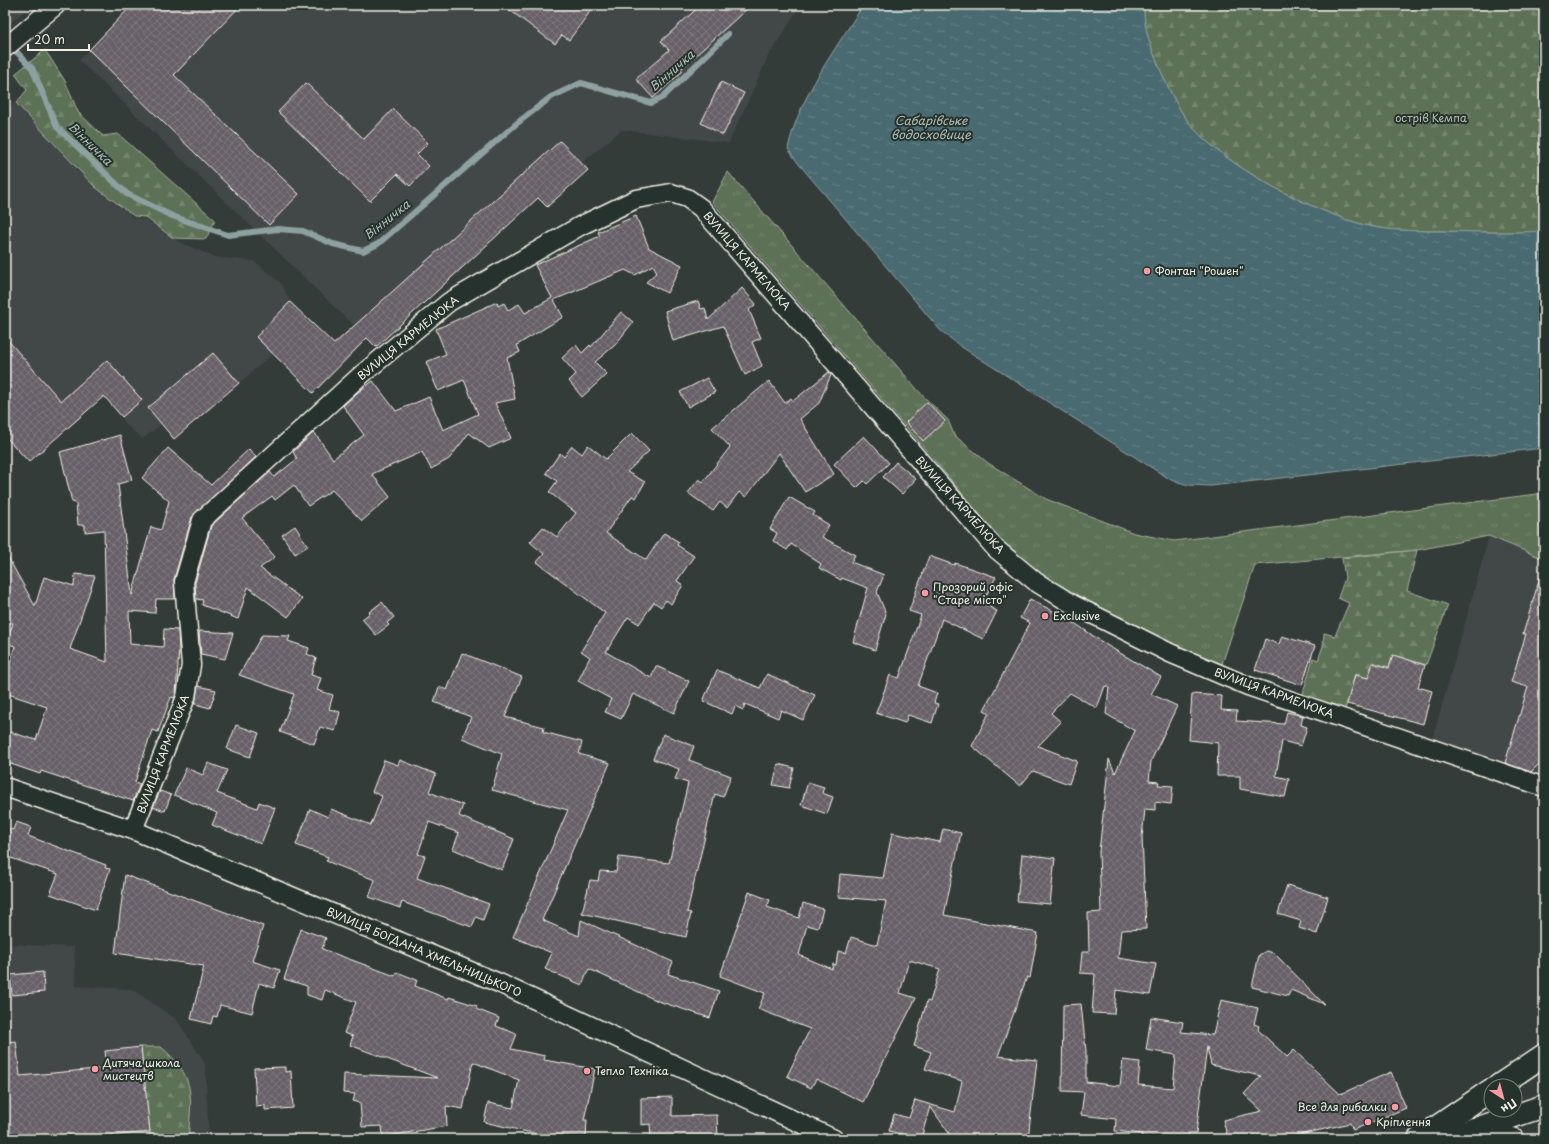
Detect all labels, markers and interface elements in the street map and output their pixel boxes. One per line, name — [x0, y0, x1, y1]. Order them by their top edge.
scale bar — [28, 26, 89, 52]
text: 20 m — [34, 30, 65, 48]
water label: Вінничка — [645, 45, 698, 95]
park label: острів Кемпа — [1395, 109, 1467, 126]
water label: Сабарівське водосховище — [891, 111, 971, 143]
water label: Вінничка — [65, 118, 117, 169]
water label: Вінничка — [359, 195, 414, 243]
street label: ВУЛИЦЯ КАРМЕЛЮКА — [700, 208, 796, 314]
place label: Фонтан "Рошен" — [1155, 262, 1243, 279]
marker: Фонтан "Рошен" — [1142, 266, 1152, 276]
street label: ВУЛИЦЯ КАРМЕЛЮКА — [353, 291, 462, 384]
street label: ВУЛИЦЯ КАРМЕЛЮКА — [912, 452, 1009, 558]
place label: Прозорий офіс "Старе місто" — [933, 578, 1013, 608]
marker: Прозорий офіс "Старе місто" — [920, 588, 930, 598]
place label: Exclusive — [1053, 607, 1100, 624]
marker: Exclusive — [1040, 611, 1050, 621]
street label: ВУЛИЦЯ КАРМЕЛЮКА — [1212, 663, 1337, 722]
street label: ВУЛИЦЯ КАРМЕЛЮКА — [132, 691, 193, 816]
street label: ВУЛИЦЯ БОГДАНА ХМЕЛЬНИЦЬКОГО — [324, 903, 525, 1001]
place label: Дитяча школа мистецтв — [102, 1054, 180, 1084]
place label: Тепло Техніка — [595, 1062, 669, 1079]
marker: Дитяча школа мистецтв — [90, 1064, 100, 1074]
marker: Тепло Техніка — [582, 1066, 592, 1076]
north arrow — [1483, 1078, 1523, 1118]
text: Пн — [1498, 1095, 1521, 1118]
place label: Все для рибалки — [1298, 1098, 1387, 1115]
marker: Все для рибалки — [1390, 1102, 1400, 1112]
place label: Кріплення — [1376, 1113, 1431, 1130]
marker: Кріплення — [1363, 1117, 1373, 1127]

